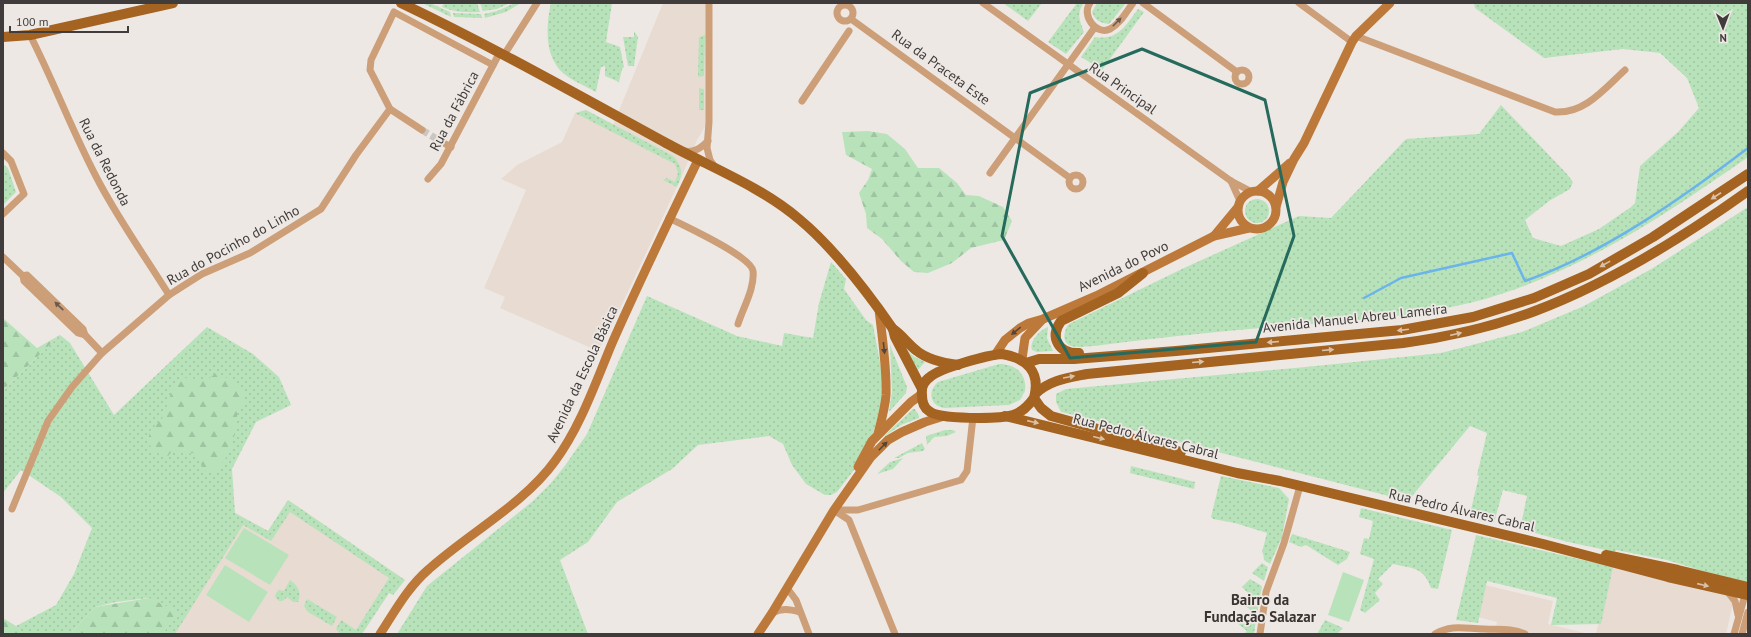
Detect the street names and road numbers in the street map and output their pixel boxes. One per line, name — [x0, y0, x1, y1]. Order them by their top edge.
street label: Rua da Praceta Este — [888, 25, 994, 109]
street label: Rua Principal — [1086, 58, 1160, 118]
street label: Rua da Fábrica — [425, 68, 483, 154]
street label: Rua da Redonda — [75, 115, 135, 209]
street label: Rua do Pocinho do Linho — [163, 201, 303, 289]
street label: Avenida do Povo — [1075, 236, 1171, 296]
street label: Avenida Manuel Abreu Lameira — [1262, 299, 1448, 337]
street label: Avenida da Escola Básica — [542, 303, 622, 445]
street label: Rua Pedro Álvares Cabral — [1071, 409, 1221, 463]
street label: Rua Pedro Álvares Cabral — [1387, 484, 1537, 536]

